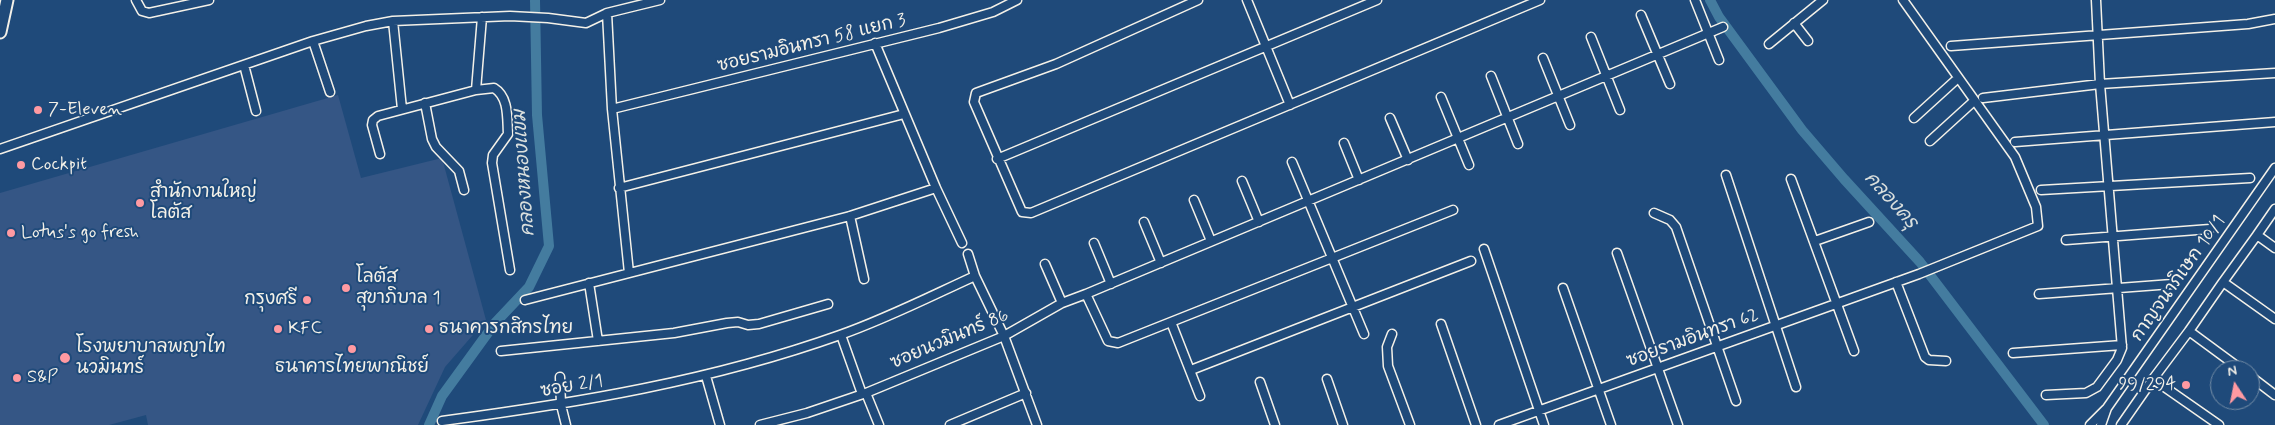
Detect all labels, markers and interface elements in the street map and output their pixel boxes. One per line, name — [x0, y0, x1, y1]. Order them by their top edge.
street label: ซอยรามอินทรา 58 แยก 3 — [716, 10, 908, 78]
place label: 7-Eleven — [48, 99, 122, 121]
marker: 7-Eleven — [32, 104, 44, 116]
water label: คลองหนองแขม — [509, 109, 541, 237]
place label: Cockpit — [31, 154, 87, 176]
marker: Cockpit — [15, 159, 27, 171]
water label: คลองครุ — [1859, 168, 1921, 234]
place label: สำนักงานใหญ่ โลตัส — [150, 182, 257, 224]
marker: สำนักงานใหญ่ โลตัส — [134, 197, 146, 209]
street label: กาญจนาภิเษก 10/1 — [2127, 212, 2231, 346]
place label: Lotus's go fresh — [21, 222, 139, 244]
marker: Lotus's go fresh — [5, 227, 17, 239]
place label: โลตัส สุขาภิบาล 1 — [356, 267, 441, 310]
marker: โลตัส สุขาภิบาล 1 — [340, 282, 352, 294]
place label: กรุงศรี — [244, 289, 297, 311]
marker: กรุงศรี — [301, 294, 313, 306]
street label: ซอยนวมินทร์ 86 — [888, 305, 1012, 375]
street label: ซอยรามอินทรา 62 — [1624, 305, 1762, 373]
place label: KFC — [288, 318, 322, 340]
place label: ธนาคารกสิกรไทย — [439, 318, 573, 340]
marker: KFC — [272, 323, 284, 335]
marker: ธนาคารกสิกรไทย — [423, 323, 435, 335]
place label: โรงพยาบาลพญาไท นวมินทร์ — [76, 337, 226, 379]
marker: ธนาคารไทยพาณิชย์ — [346, 343, 358, 355]
marker: โรงพยาบาลพญาไท นวมินทร์ — [58, 351, 72, 365]
place label: ธนาคารไทยพาณิชย์ — [275, 357, 429, 379]
north arrow — [2210, 360, 2260, 410]
text: N — [2226, 362, 2239, 381]
place label: S&P — [27, 367, 58, 389]
street label: ซอย 2/1 — [539, 371, 605, 403]
marker: S&P — [11, 372, 23, 384]
place label: 99/294 — [2118, 374, 2176, 396]
marker: 99/294 — [2180, 379, 2192, 391]

